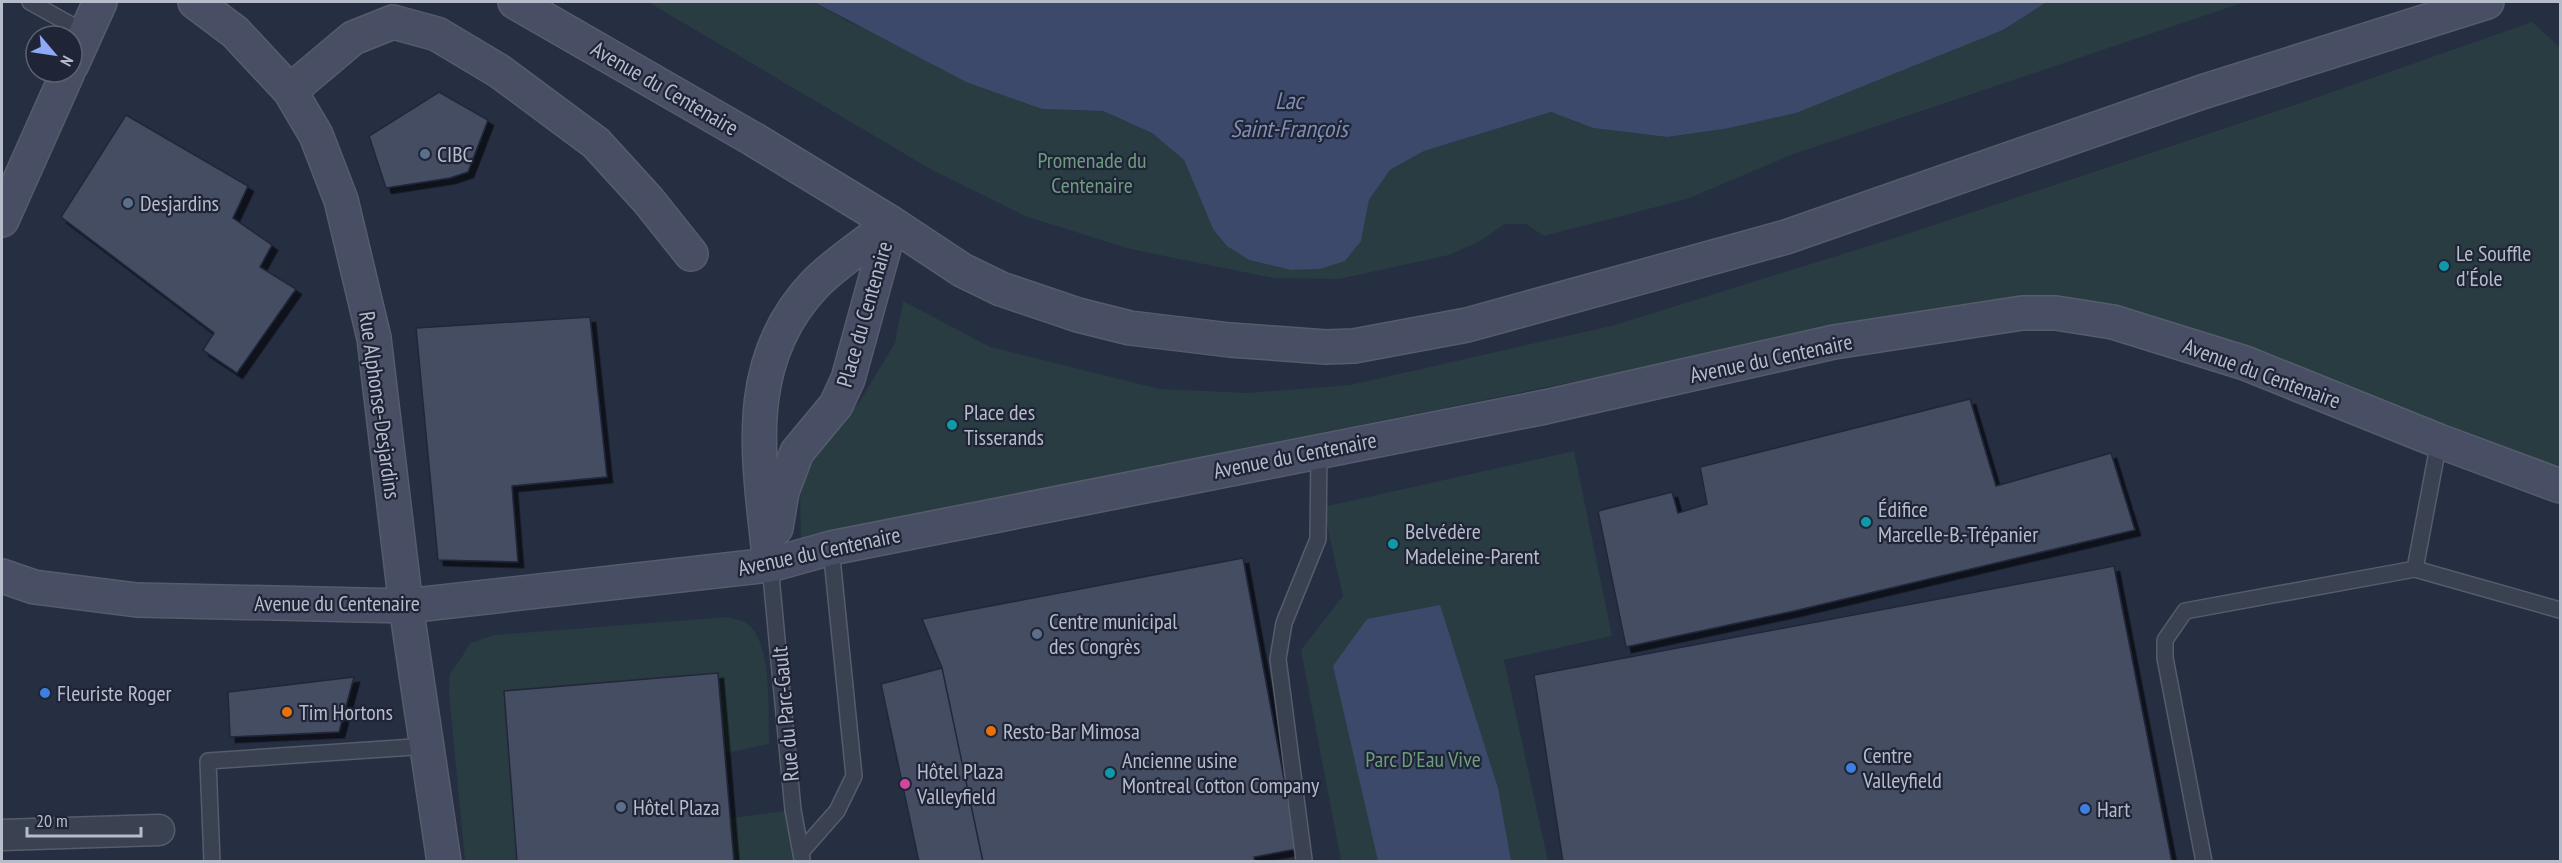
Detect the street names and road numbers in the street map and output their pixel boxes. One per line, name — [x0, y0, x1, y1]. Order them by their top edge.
street label: Avenue du Centenaire — [586, 34, 744, 142]
street label: Place du Centenaire — [830, 238, 898, 390]
street label: Rue Alphonse-Desjardins — [353, 309, 407, 501]
street label: Avenue du Centenaire — [1687, 327, 1855, 389]
street label: Avenue du Centenaire — [2179, 332, 2345, 414]
street label: Avenue du Centenaire — [1211, 425, 1379, 485]
street label: Avenue du Centenaire — [735, 520, 903, 582]
street label: Avenue du Centenaire — [254, 589, 420, 617]
street label: Rue du Parc-Gault — [765, 645, 805, 783]

